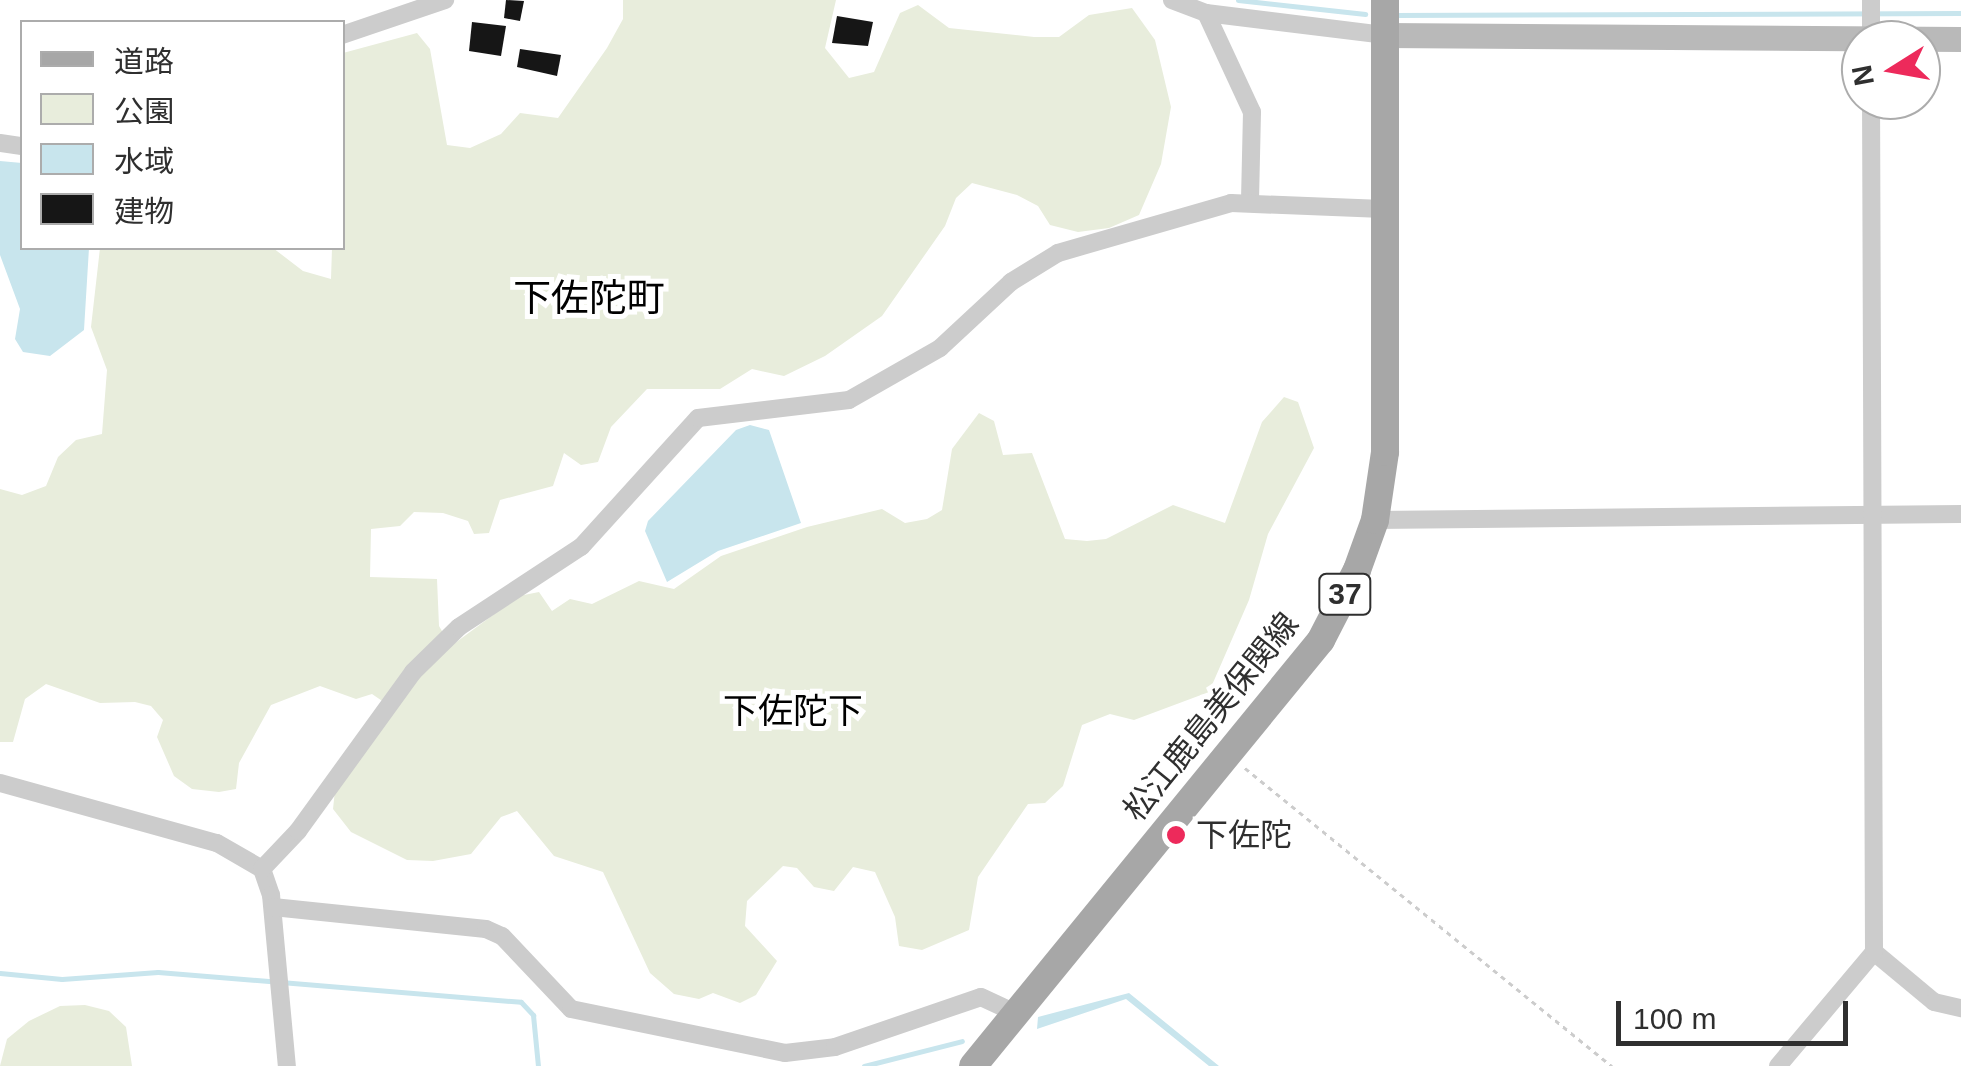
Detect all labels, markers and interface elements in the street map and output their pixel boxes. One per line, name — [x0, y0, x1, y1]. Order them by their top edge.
legend — [20, 20, 345, 250]
north arrow — [1841, 20, 1941, 120]
text: 道路 — [114, 45, 174, 78]
text: N — [1846, 63, 1880, 88]
text: 公園 — [114, 95, 174, 128]
text: 水域 — [114, 145, 174, 178]
text: 建物 — [114, 195, 174, 228]
district label: 下佐陀町 — [513, 276, 665, 322]
road number: 37 — [1318, 569, 1372, 619]
street label: 松江鹿島美保関線 — [1116, 605, 1306, 829]
district label: 下佐陀下 — [723, 690, 863, 732]
place label: 下佐陀 — [1196, 816, 1292, 854]
marker: 下佐陀 — [1165, 824, 1187, 846]
scale bar — [1621, 981, 1854, 1043]
text: 100 m — [1633, 1002, 1716, 1035]

